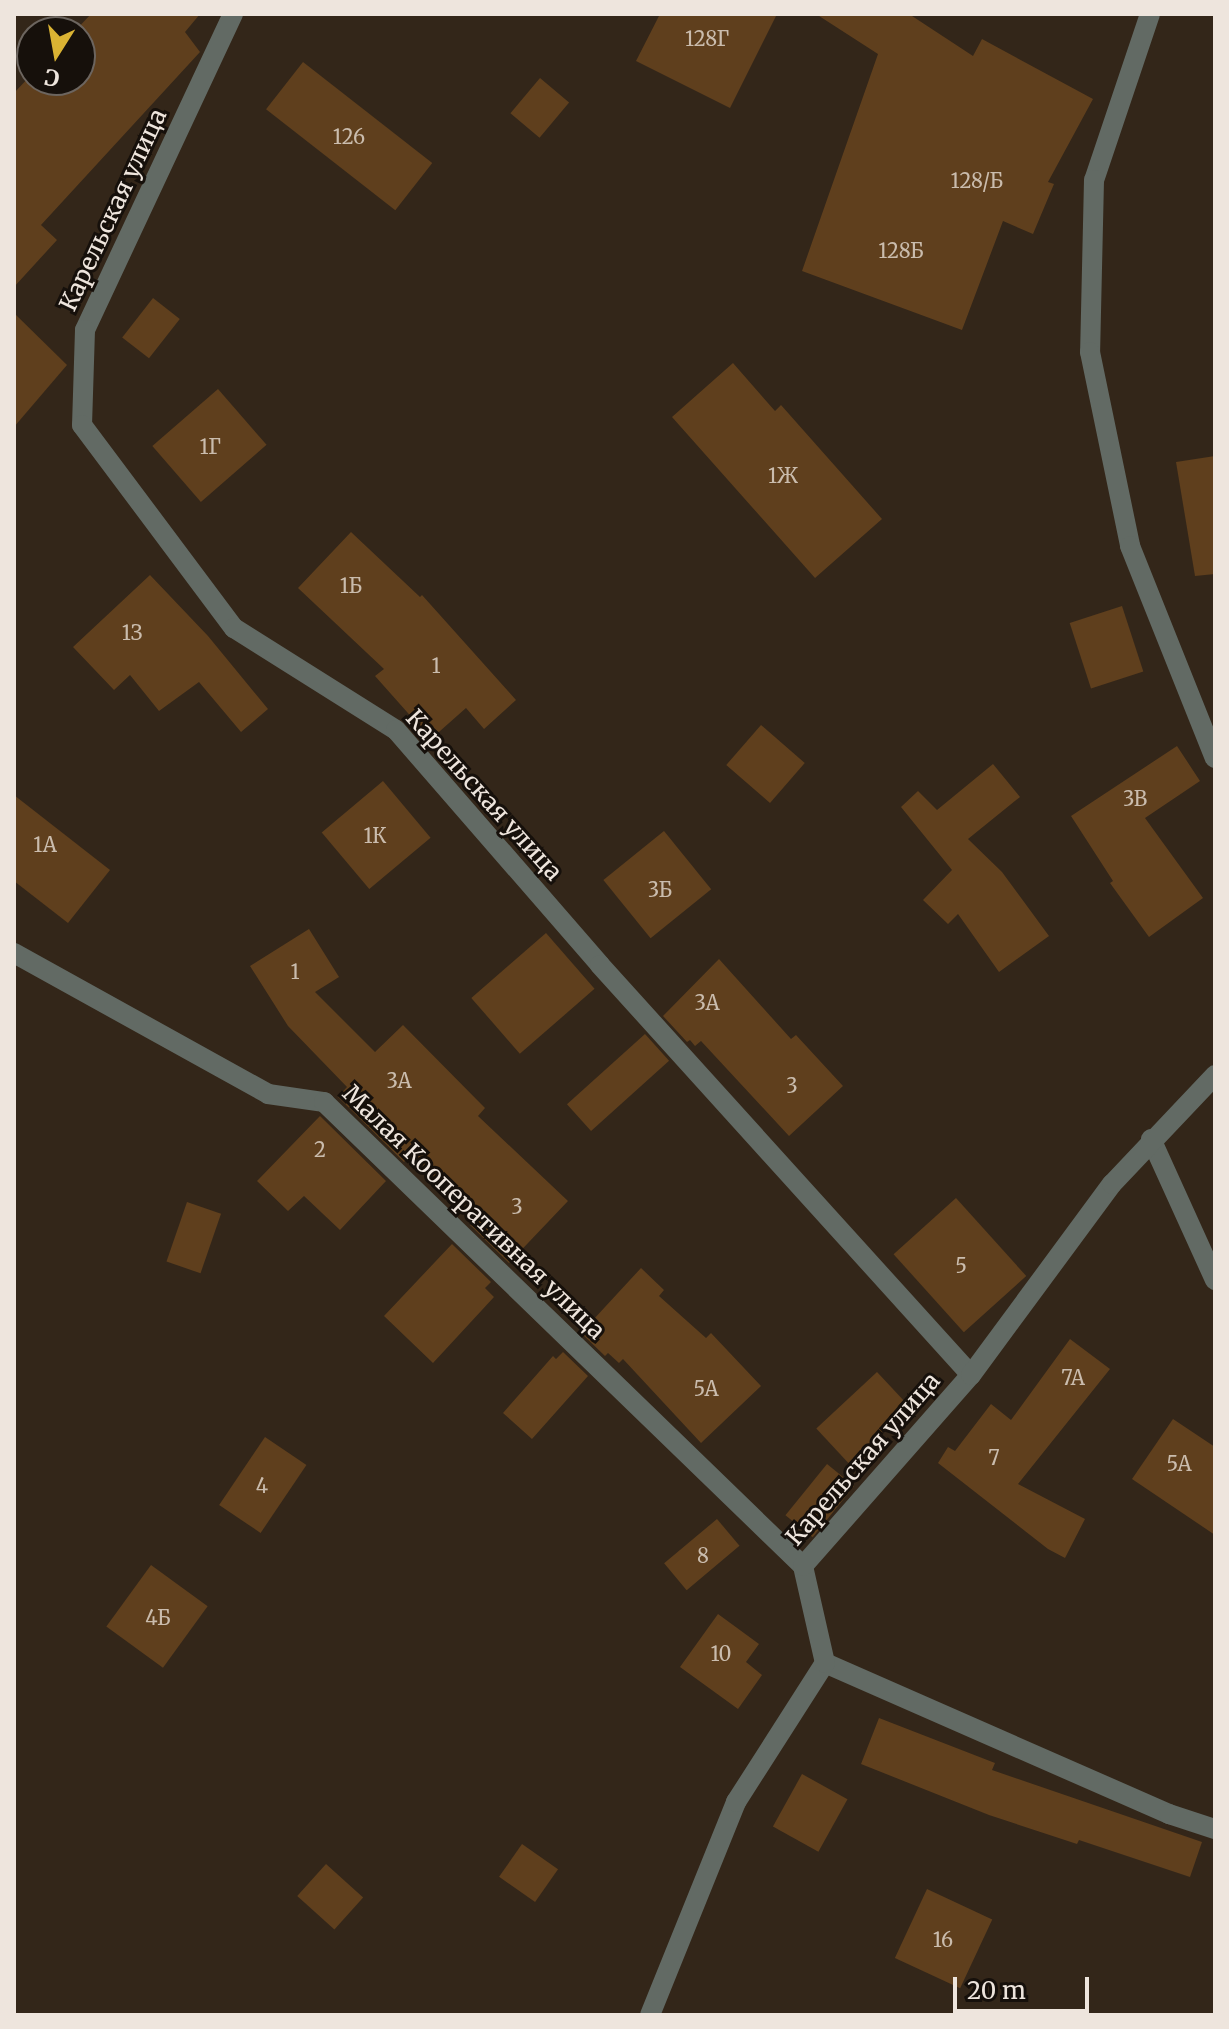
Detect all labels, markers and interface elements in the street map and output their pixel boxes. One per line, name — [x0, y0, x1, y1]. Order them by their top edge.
north arrow — [16, 16, 96, 96]
house number: 128Г — [685, 26, 729, 50]
text: С — [42, 62, 62, 93]
street label: Карельская улица — [54, 104, 172, 316]
house number: 126 — [333, 124, 365, 148]
house number: 128/Б — [951, 168, 1003, 192]
house number: 128Б — [878, 238, 924, 262]
house number: 1Г — [199, 434, 221, 458]
house number: 1Ж — [768, 463, 798, 487]
house number: 1Б — [340, 573, 362, 597]
house number: 1З — [122, 620, 142, 644]
house number: 1 — [431, 653, 441, 677]
street label: Карельская улица — [400, 704, 568, 886]
house number: 3В — [1123, 786, 1147, 810]
house number: 1К — [364, 823, 386, 847]
house number: 1А — [33, 832, 57, 856]
house number: 3Б — [648, 877, 672, 901]
house number: 1 — [290, 959, 300, 983]
house number: 3А — [694, 990, 720, 1014]
house number: 3А — [386, 1068, 412, 1092]
house number: 3 — [786, 1073, 798, 1097]
street label: Малая Кооперативная улица — [337, 1079, 611, 1345]
house number: 2 — [314, 1137, 326, 1161]
house number: 3 — [511, 1194, 523, 1218]
house number: 5 — [955, 1253, 967, 1277]
house number: 7А — [1061, 1365, 1085, 1389]
street label: Карельская улица — [780, 1367, 946, 1551]
house number: 5А — [693, 1376, 719, 1400]
house number: 7 — [988, 1445, 1000, 1469]
house number: 5А — [1166, 1451, 1192, 1475]
house number: 4 — [256, 1473, 268, 1497]
house number: 8 — [697, 1543, 709, 1567]
house number: 4Б — [145, 1605, 171, 1629]
house number: 10 — [710, 1641, 732, 1665]
house number: 16 — [933, 1927, 953, 1951]
scale bar — [957, 1961, 1093, 2011]
text: 20 m — [967, 1975, 1026, 2006]

